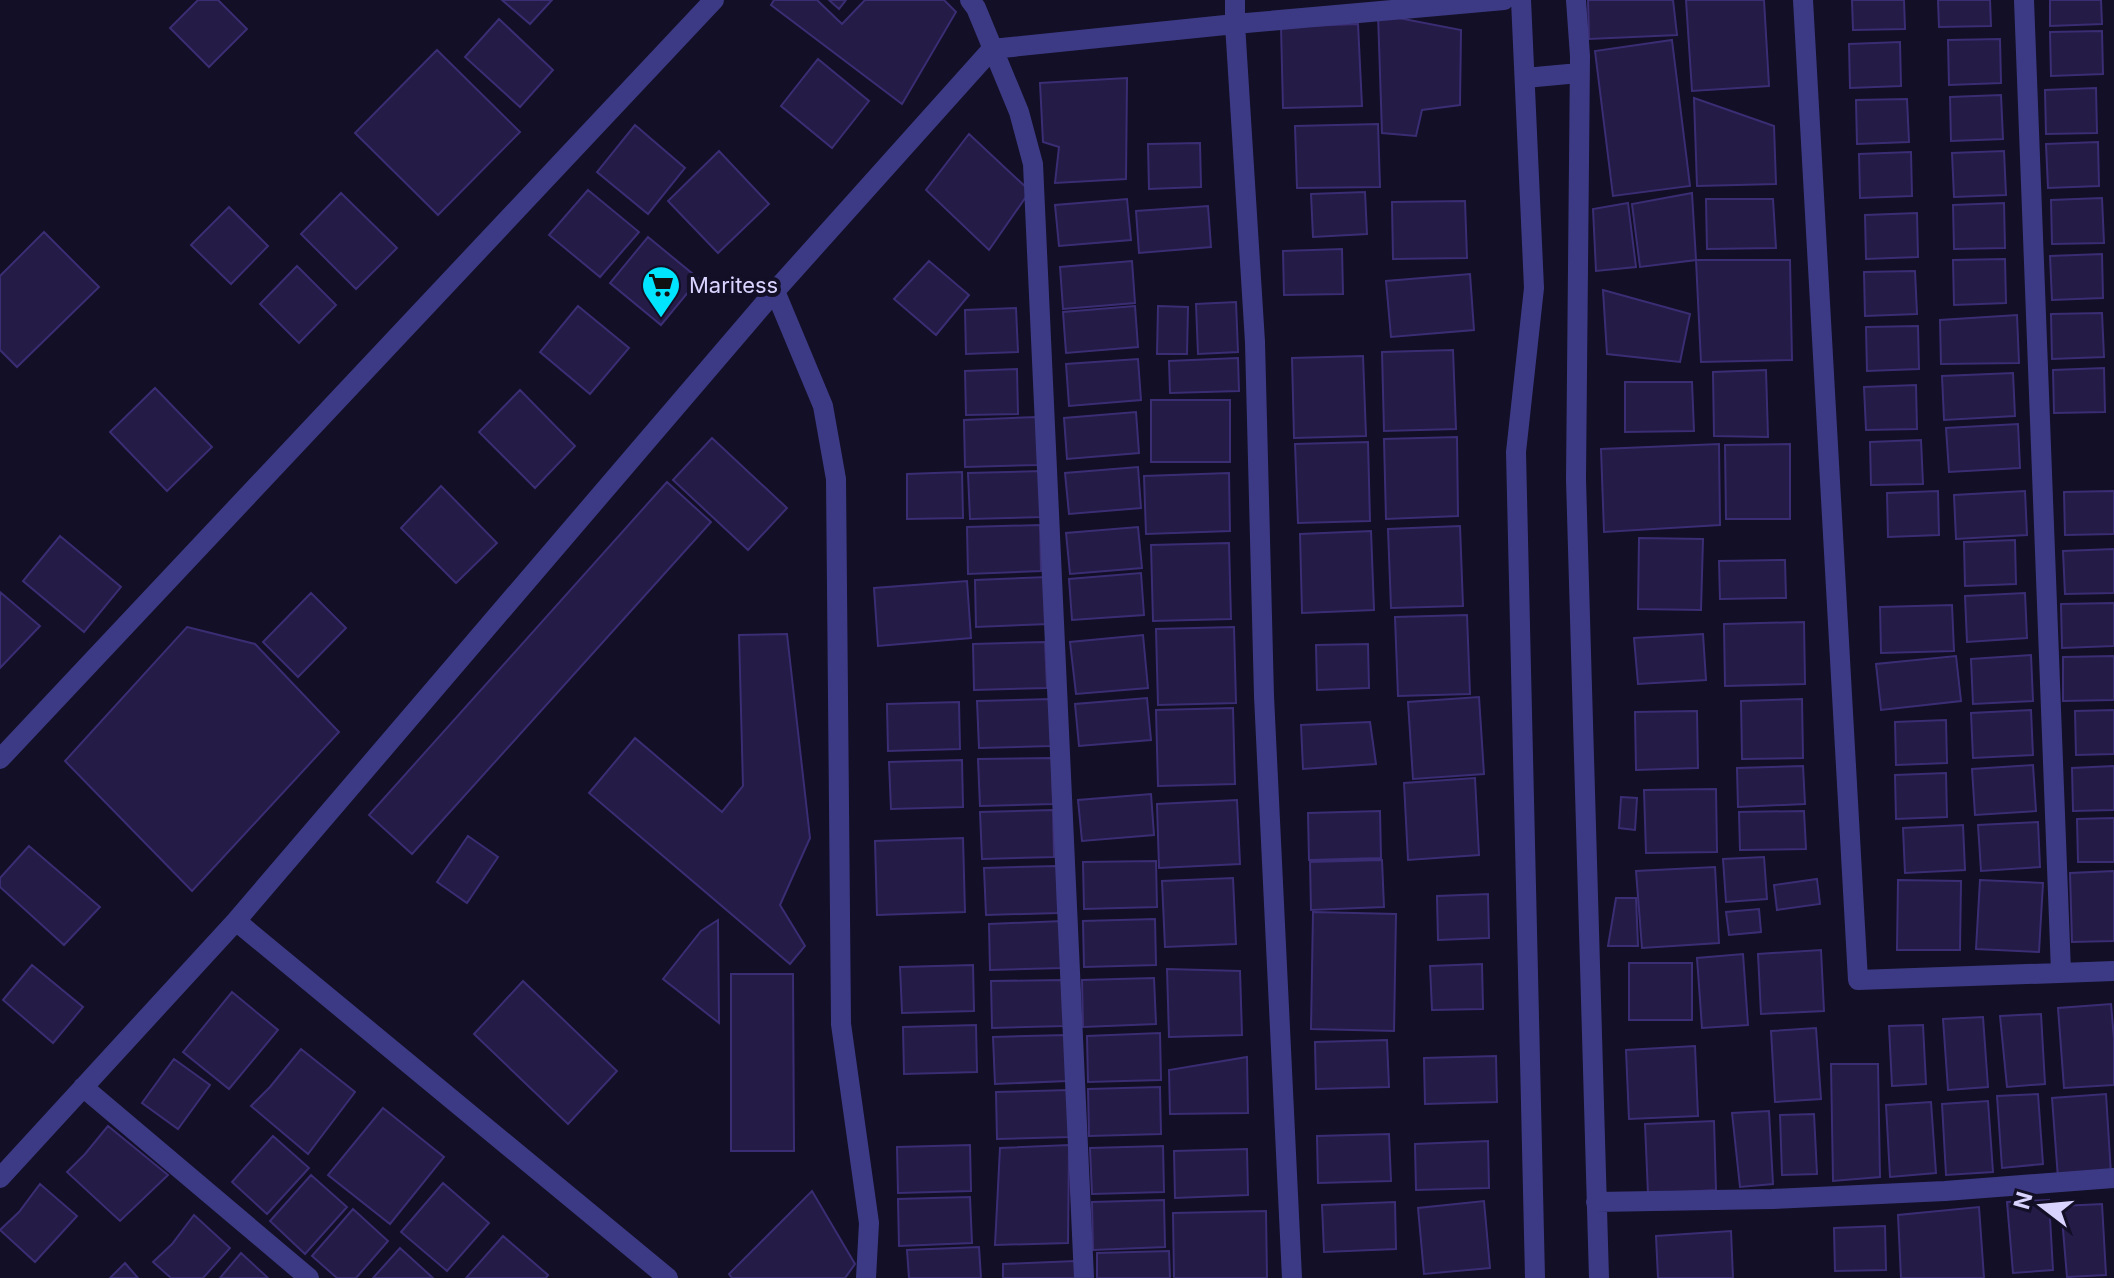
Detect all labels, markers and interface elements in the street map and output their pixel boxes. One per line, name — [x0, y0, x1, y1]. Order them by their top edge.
supermarket icon: Maritess — [640, 264, 682, 319]
place label: Maritess — [689, 272, 778, 298]
north arrow — [2002, 1166, 2082, 1246]
text: N — [2008, 1189, 2038, 1212]

